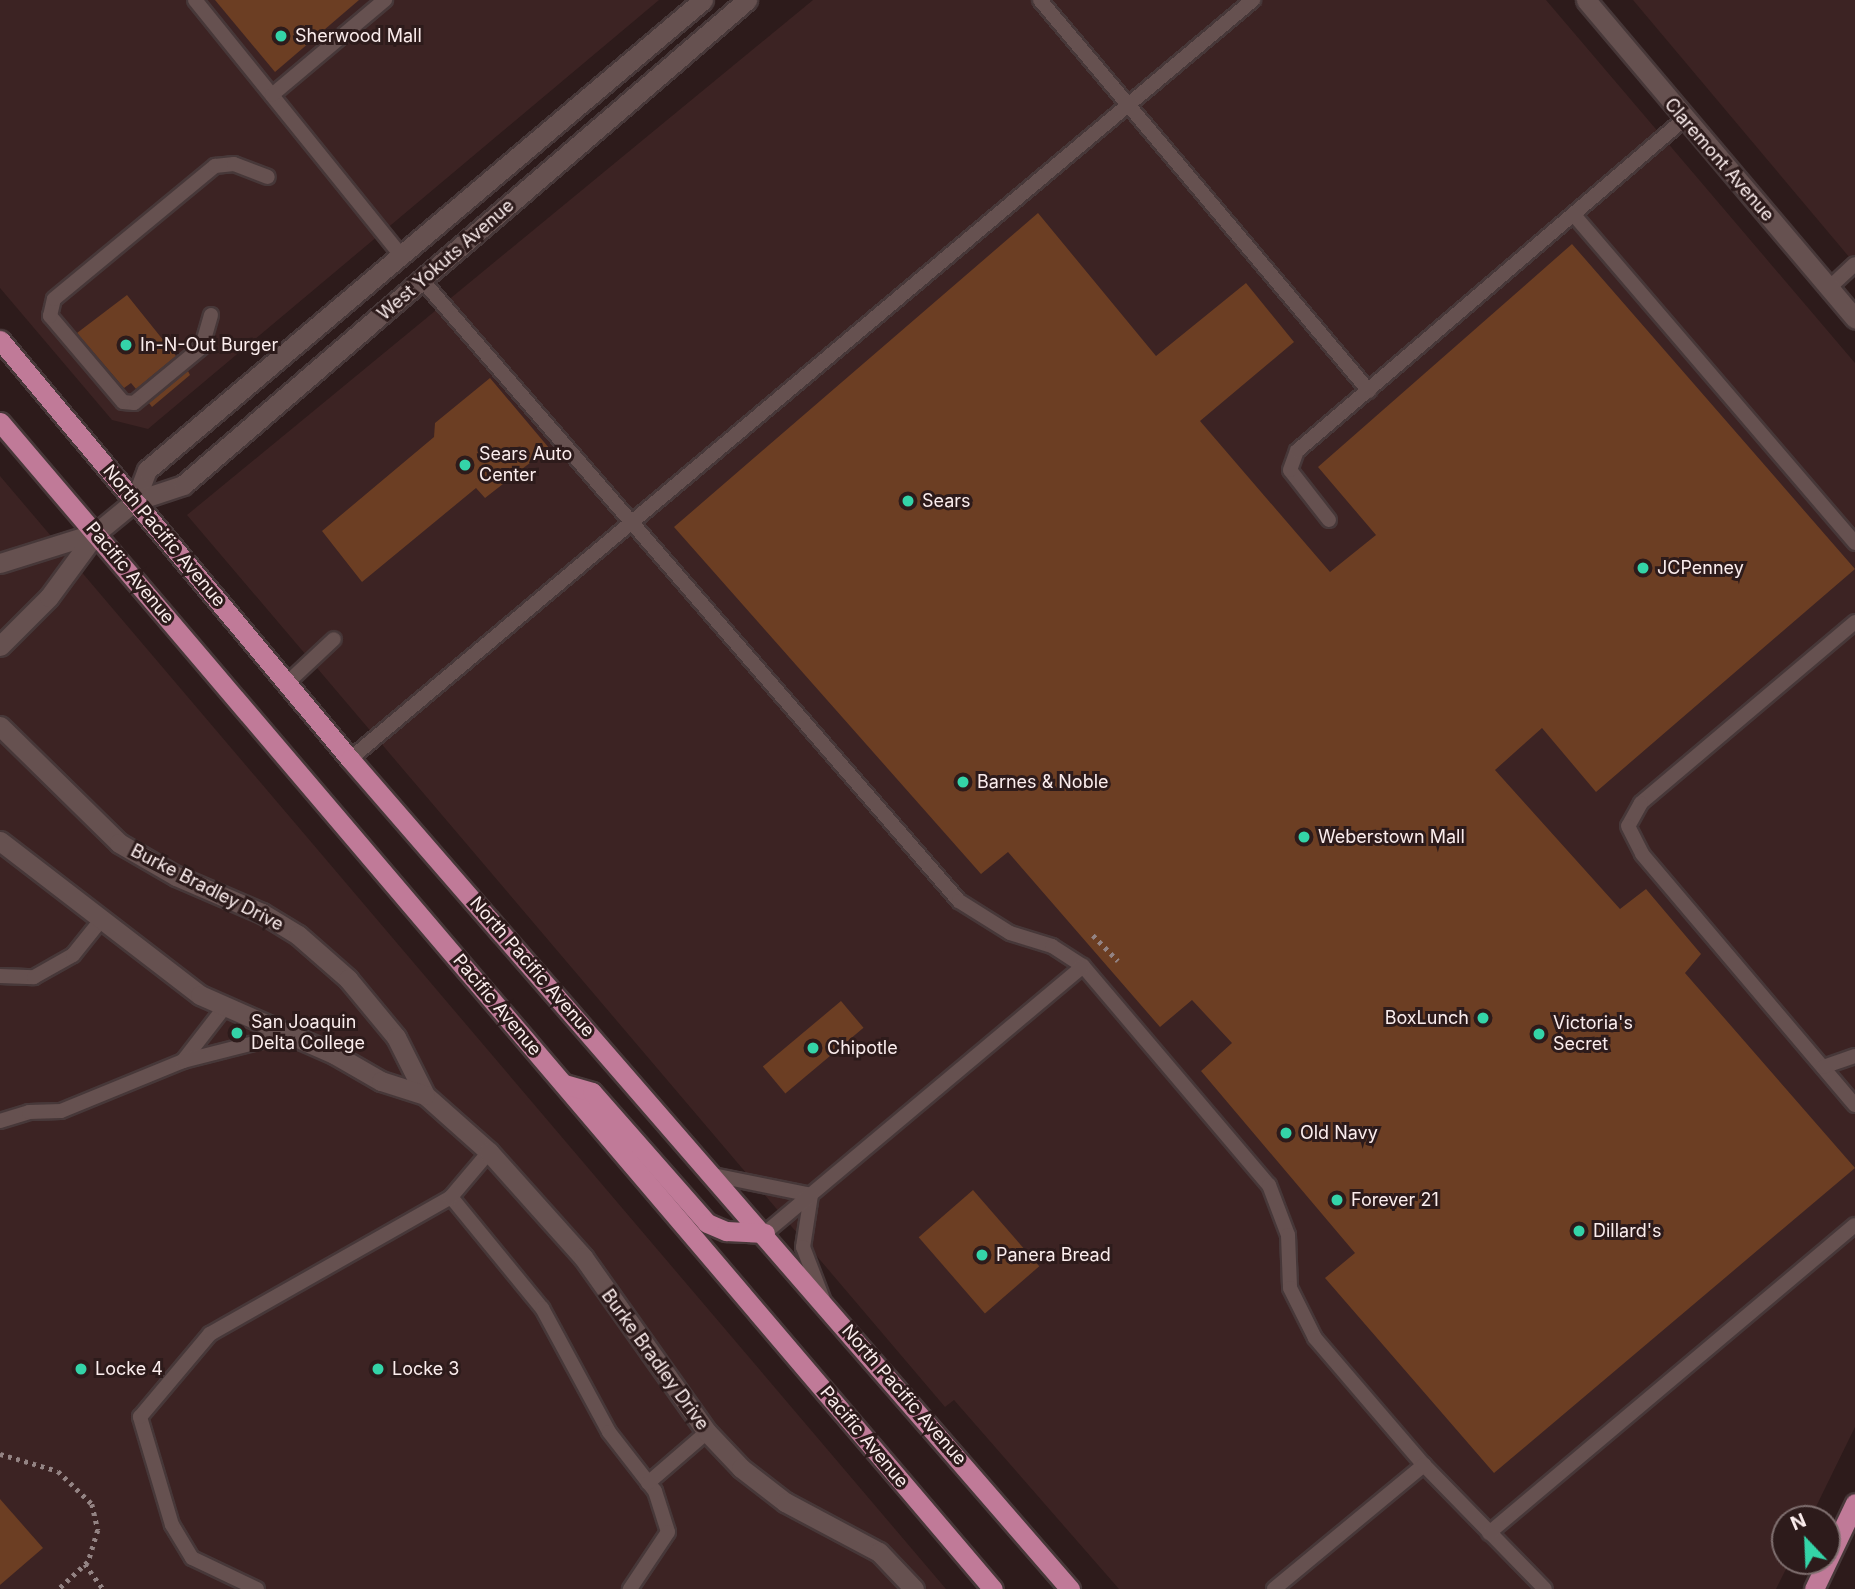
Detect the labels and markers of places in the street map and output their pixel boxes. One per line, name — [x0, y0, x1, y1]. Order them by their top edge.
place label: Sherwood Mall — [295, 25, 422, 47]
marker: Sherwood Mall — [273, 28, 289, 44]
place label: In-N-Out Burger — [140, 334, 278, 356]
marker: In-N-Out Burger — [118, 337, 134, 353]
place label: Sears Auto Center — [479, 444, 572, 486]
marker: Sears Auto Center — [457, 457, 473, 473]
place label: Sears — [922, 490, 971, 512]
marker: Sears — [900, 493, 916, 509]
place label: JCPenney — [1657, 557, 1744, 579]
marker: JCPenney — [1635, 560, 1651, 576]
place label: Barnes & Noble — [977, 771, 1109, 793]
marker: Barnes & Noble — [955, 774, 971, 790]
place label: Weberstown Mall — [1318, 826, 1465, 848]
marker: Weberstown Mall — [1296, 829, 1312, 845]
place label: BoxLunch — [1385, 1007, 1469, 1029]
marker: BoxLunch — [1475, 1010, 1491, 1026]
place label: San Joaquin Delta College — [251, 1012, 365, 1054]
place label: Victoria's Secret — [1553, 1013, 1633, 1056]
marker: San Joaquin Delta College — [229, 1025, 245, 1041]
marker: Victoria's Secret — [1531, 1026, 1547, 1042]
place label: Chipotle — [827, 1037, 898, 1059]
marker: Chipotle — [805, 1040, 821, 1056]
place label: Old Navy — [1300, 1122, 1378, 1144]
marker: Old Navy — [1278, 1125, 1294, 1141]
place label: Forever 21 — [1351, 1189, 1439, 1211]
marker: Forever 21 — [1329, 1192, 1345, 1208]
place label: Dillard's — [1593, 1220, 1662, 1242]
marker: Dillard's — [1571, 1223, 1587, 1239]
place label: Panera Bread — [996, 1244, 1111, 1266]
marker: Panera Bread — [974, 1247, 990, 1263]
place label: Locke 4 — [95, 1358, 163, 1380]
place label: Locke 3 — [392, 1358, 459, 1380]
marker: Locke 4 — [73, 1361, 89, 1377]
marker: Locke 3 — [370, 1361, 386, 1377]

